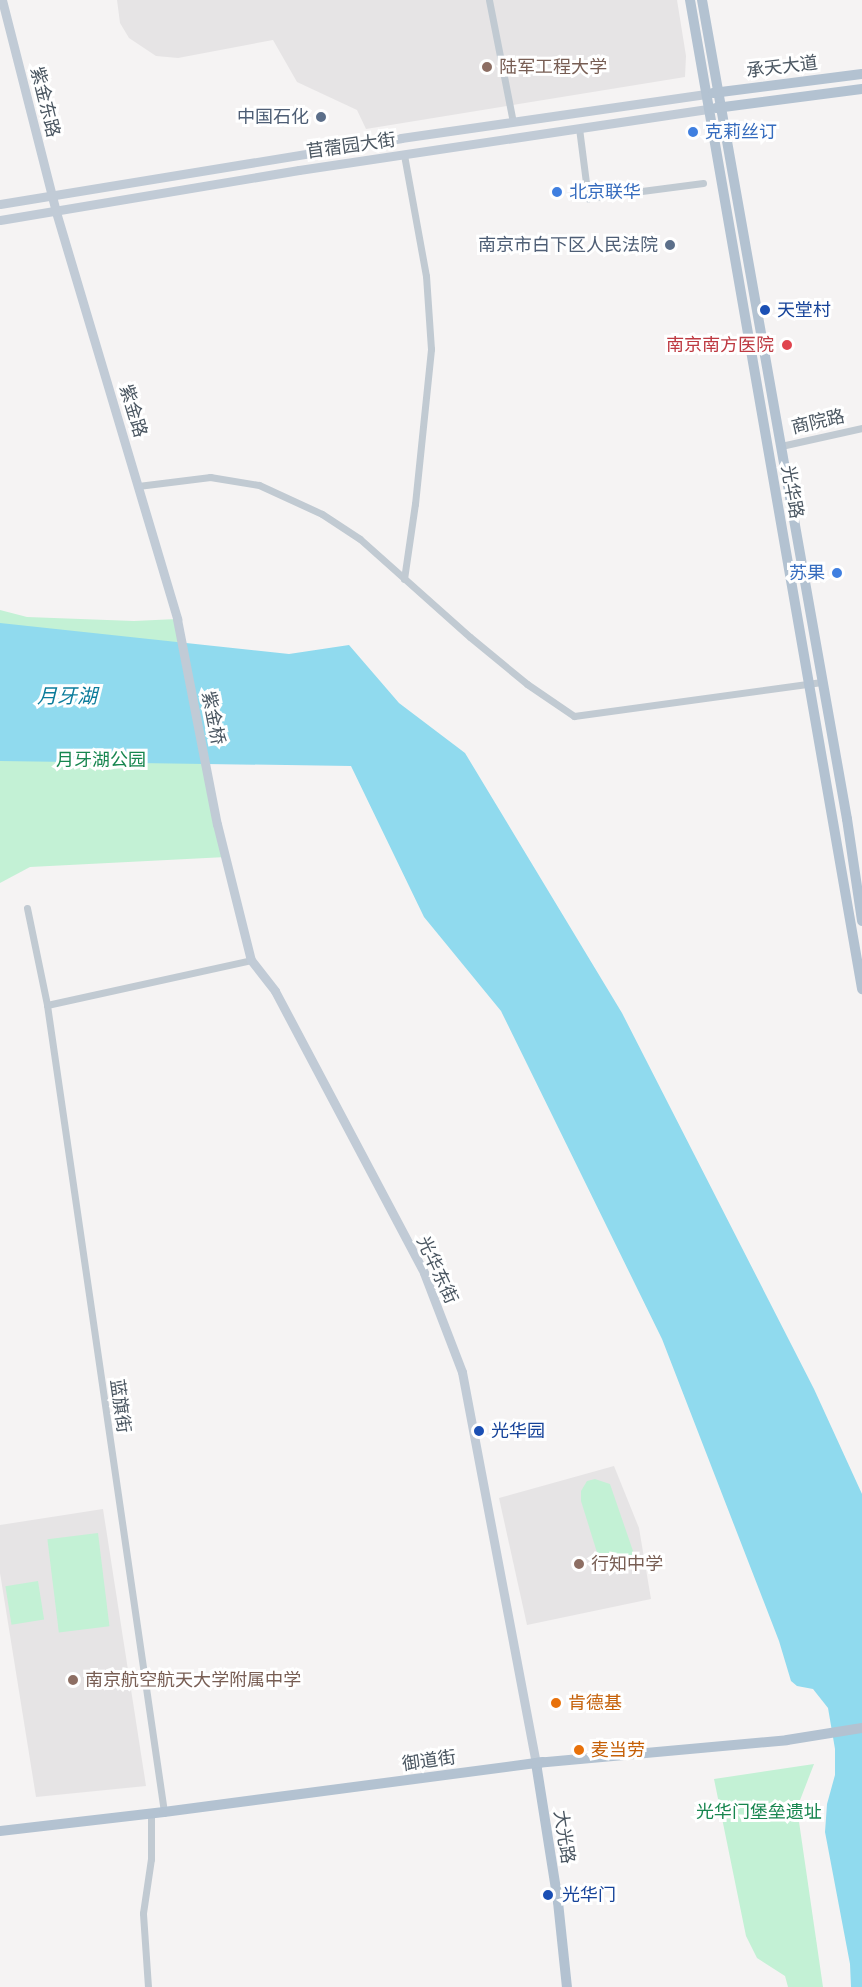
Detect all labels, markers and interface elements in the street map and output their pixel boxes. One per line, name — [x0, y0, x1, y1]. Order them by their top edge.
street label: 承天大道 — [745, 52, 819, 82]
place label: 陆军工程大学 — [499, 56, 607, 78]
marker: 陆军工程大学 — [480, 60, 494, 74]
street label: 紫金东路 — [26, 64, 64, 140]
place label: 中国石化 — [237, 106, 309, 128]
marker: 中国石化 — [314, 110, 328, 124]
place label: 克莉丝订 — [705, 121, 777, 143]
marker: 克莉丝订 — [686, 125, 700, 139]
street label: 苜蓿园大街 — [305, 129, 397, 163]
place label: 北京联华 — [569, 181, 641, 203]
marker: 北京联华 — [550, 185, 564, 199]
place label: 南京市白下区人民法院 — [478, 234, 658, 256]
marker: 南京市白下区人民法院 — [663, 238, 677, 252]
place label: 天堂村 — [777, 299, 831, 321]
marker: 天堂村 — [758, 303, 772, 317]
place label: 南京南方医院 — [666, 334, 774, 356]
marker: 南京南方医院 — [778, 336, 796, 354]
street label: 紫金路 — [115, 382, 151, 440]
street label: 商院路 — [789, 405, 847, 439]
street label: 光华路 — [777, 464, 807, 520]
place label: 苏果 — [789, 562, 825, 584]
marker: 苏果 — [830, 566, 844, 580]
water label: 月牙湖 — [37, 684, 97, 708]
street label: 紫金桥 — [197, 689, 229, 747]
park label: 月牙湖公园 — [56, 749, 146, 771]
street label: 光华东街 — [412, 1233, 462, 1307]
street label: 蓝旗街 — [106, 1378, 134, 1434]
place label: 光华园 — [491, 1420, 545, 1442]
marker: 光华园 — [472, 1424, 486, 1438]
place label: 行知中学 — [591, 1553, 663, 1575]
marker: 行知中学 — [572, 1557, 586, 1571]
place label: 南京航空航天大学附属中学 — [85, 1669, 301, 1691]
marker: 南京航空航天大学附属中学 — [66, 1673, 80, 1687]
place label: 肯德基 — [568, 1692, 622, 1714]
marker: 肯德基 — [549, 1696, 563, 1710]
place label: 麦当劳 — [591, 1739, 645, 1761]
marker: 麦当劳 — [572, 1743, 586, 1757]
street label: 御道街 — [401, 1747, 457, 1775]
park label: 光华门堡垒遗址 — [696, 1801, 822, 1823]
street label: 大光路 — [549, 1809, 579, 1865]
place label: 光华门 — [562, 1884, 616, 1906]
marker: 光华门 — [539, 1886, 557, 1904]

